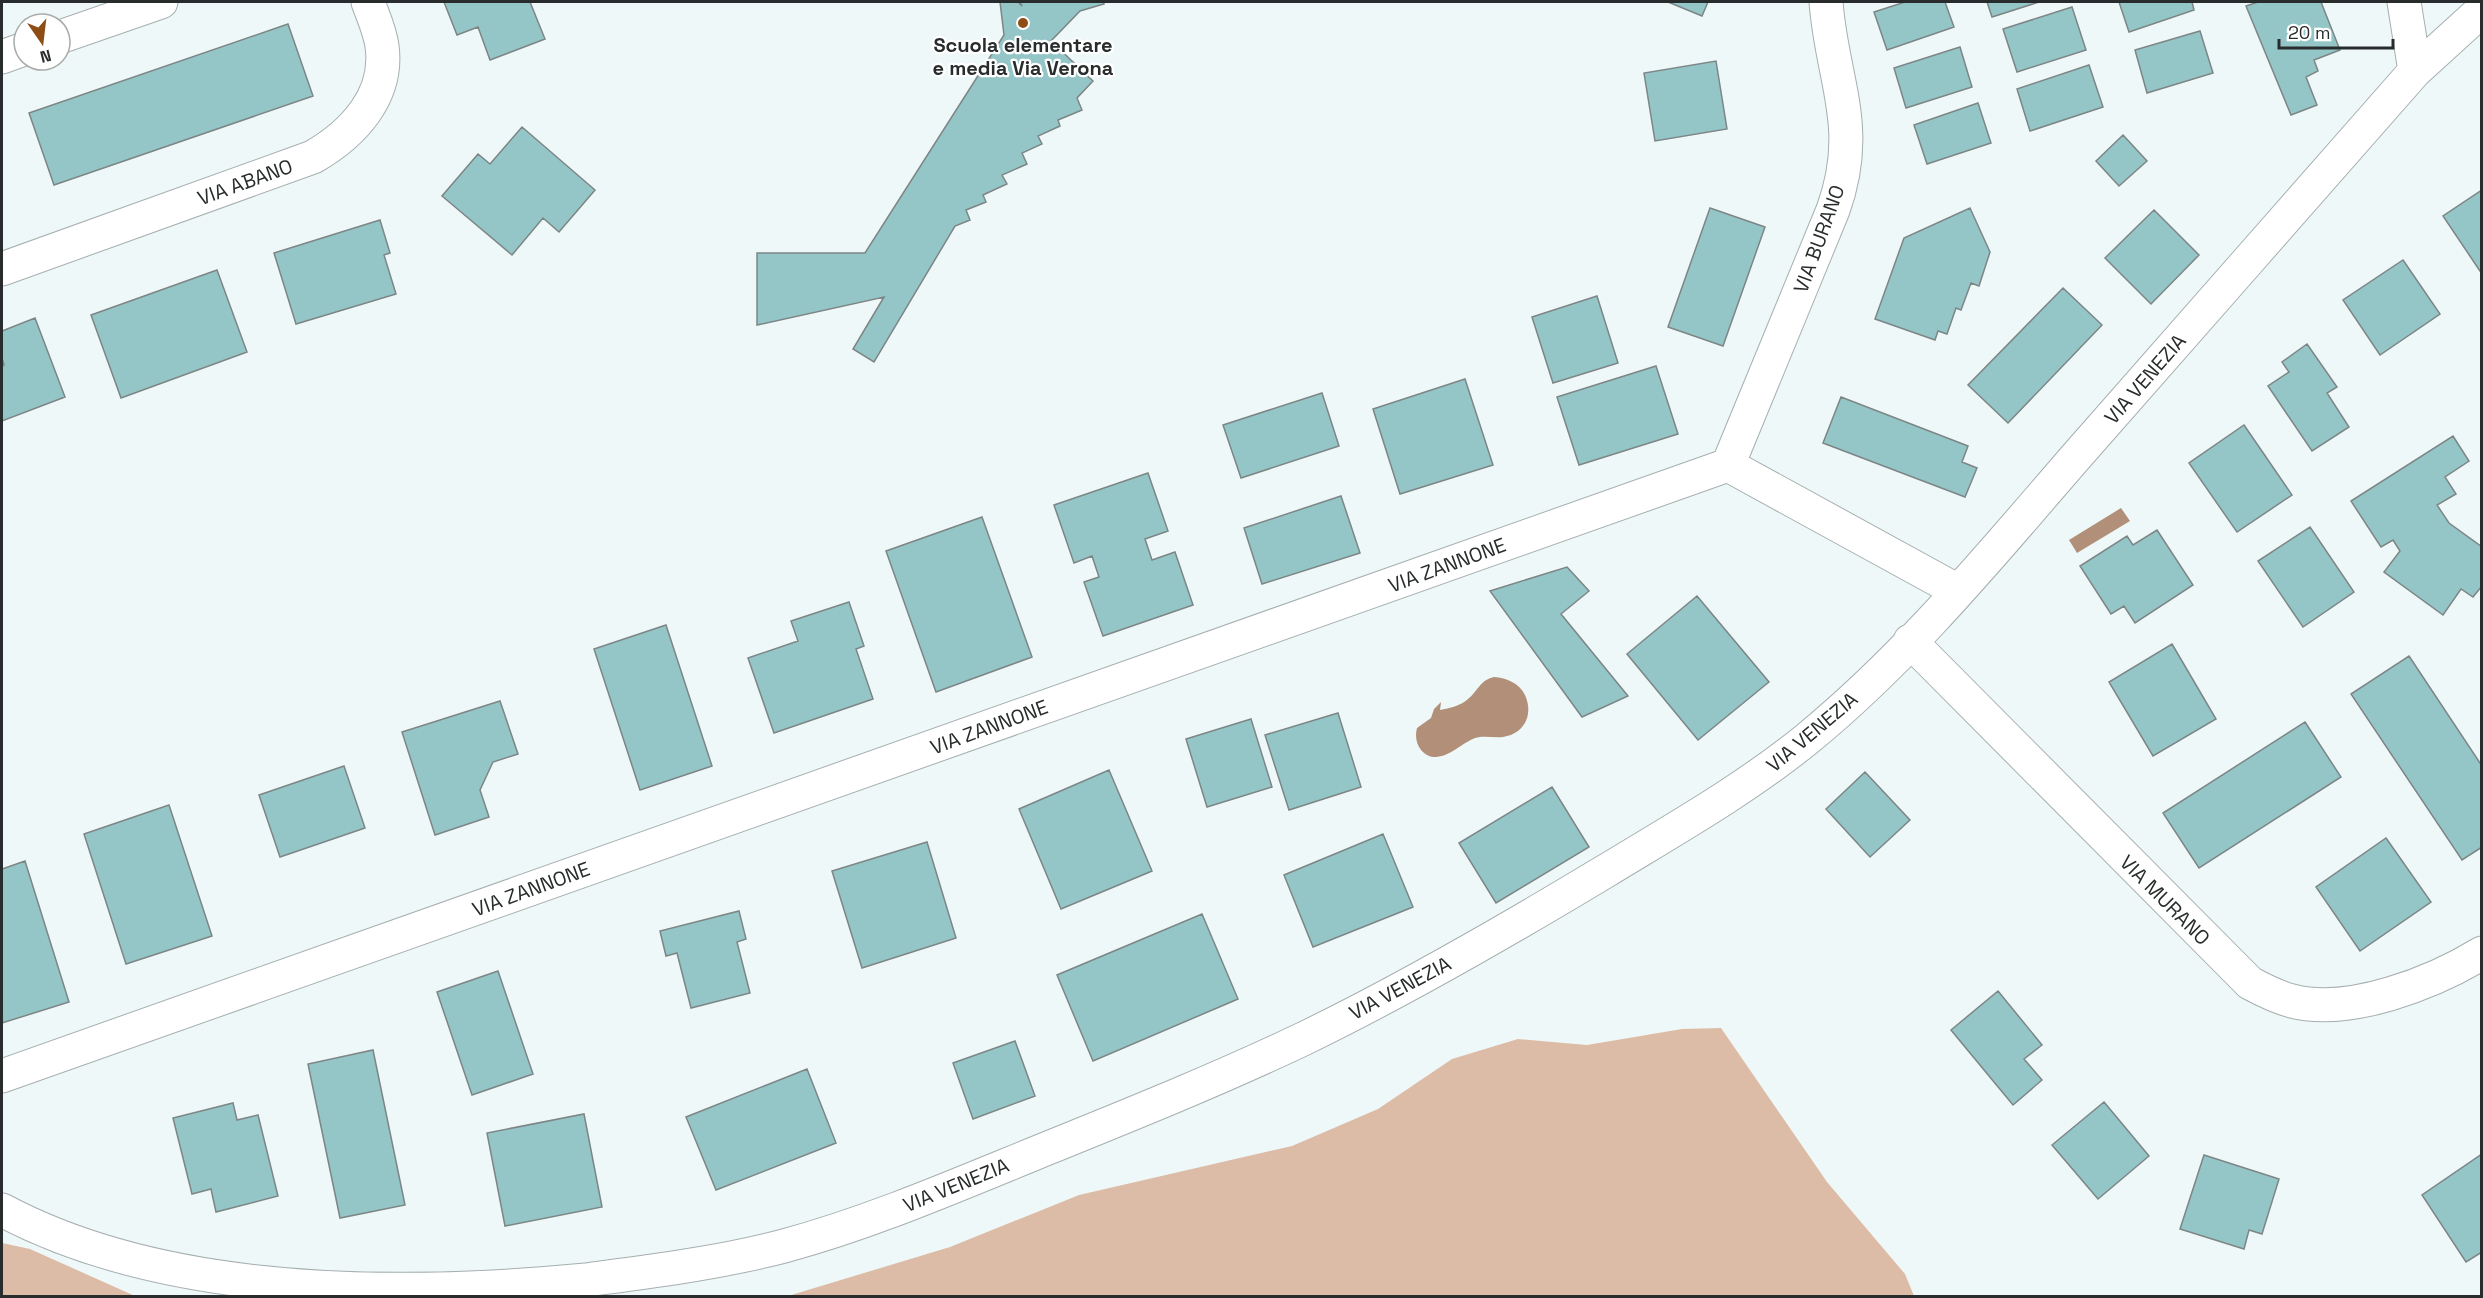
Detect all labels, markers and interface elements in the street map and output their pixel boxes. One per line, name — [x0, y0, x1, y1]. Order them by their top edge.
north arrow — [12, 12, 72, 72]
scale bar — [2279, 12, 2393, 50]
marker: Scuola elementare e media Via Verona — [1016, 16, 1030, 30]
text: 20 m — [2288, 21, 2331, 44]
place label: Scuola elementare e media Via Verona — [933, 32, 1114, 81]
text: N — [38, 45, 53, 68]
street label: VIA ABANO — [194, 153, 296, 211]
street label: VIA BURANO — [1787, 181, 1851, 297]
street label: VIA VENEZIA — [2099, 328, 2192, 430]
street label: VIA ZANNONE — [1385, 532, 1509, 598]
street label: VIA VENEZIA — [1761, 686, 1863, 778]
street label: VIA ZANNONE — [927, 694, 1051, 760]
street label: VIA MURANO — [2114, 849, 2216, 951]
street label: VIA ZANNONE — [469, 856, 593, 922]
street label: VIA VENEZIA — [1345, 950, 1456, 1026]
street label: VIA VENEZIA — [899, 1152, 1013, 1218]

